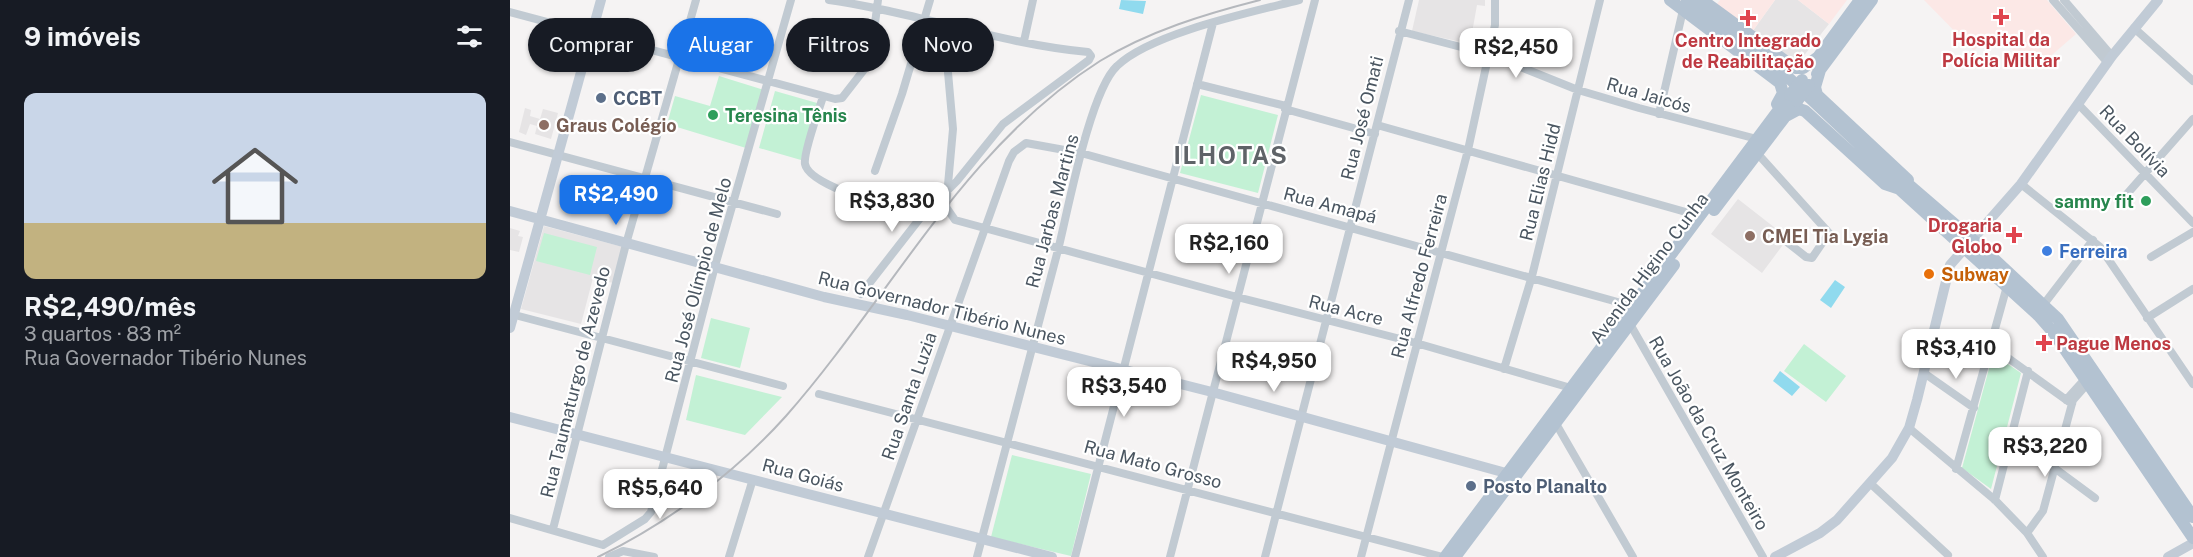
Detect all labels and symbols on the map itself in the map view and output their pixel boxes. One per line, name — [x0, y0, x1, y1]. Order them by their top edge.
marker: Hospital da Polícia Militar — [1992, 8, 2010, 26]
marker: Centro Integrado de Reabilitação — [1739, 9, 1757, 27]
pin: R$2,450 — [1461, 28, 1571, 79]
place label: Hospital da Polícia Militar — [1942, 29, 2061, 71]
place label: Centro Integrado de Reabilitação — [1675, 30, 1821, 72]
street label: Rua José Omati — [1336, 54, 1388, 182]
street label: Rua Jaicós — [1604, 73, 1694, 117]
place label: CCBT — [613, 88, 662, 109]
marker: CCBT — [594, 91, 608, 105]
street label: Rua Bolívia — [2095, 100, 2175, 182]
place label: Teresina Tênis — [725, 105, 847, 126]
marker: Teresina Tênis — [706, 108, 720, 122]
place label: Graus Colégio — [556, 115, 677, 136]
marker: Graus Colégio — [537, 118, 551, 132]
street label: Rua Elias Hidd — [1515, 121, 1565, 243]
street label: Rua Jarbas Martins — [1021, 132, 1083, 290]
district label: ILHOTAS — [1174, 141, 1288, 169]
pin: R$2,490 — [561, 175, 671, 226]
street label: Rua José Olímpio de Melo — [660, 175, 736, 385]
pin: R$3,830 — [837, 182, 947, 233]
street label: Rua Amapá — [1281, 182, 1379, 228]
street label: Avenida Higino Cunha — [1586, 189, 1712, 347]
street label: Rua Alfredo Ferreira — [1387, 191, 1451, 361]
place label: samny fit — [2054, 191, 2134, 212]
marker: samny fit — [2139, 194, 2153, 208]
place label: Drogaria Globo — [1928, 215, 2002, 257]
pin: R$2,160 — [1174, 224, 1284, 275]
place label: CMEI Tia Lygia — [1762, 226, 1888, 247]
marker: Drogaria Globo — [2007, 228, 2021, 242]
marker: CMEI Tia Lygia — [1743, 229, 1757, 243]
place label: Ferreira — [2059, 241, 2128, 262]
marker: Ferreira — [2040, 244, 2054, 258]
street label: Rua Taumaturgo de Azevedo — [536, 264, 614, 500]
place label: Subway — [1941, 264, 2009, 285]
street label: Rua Governador Tibério Nunes — [816, 267, 1068, 349]
marker: Subway — [1922, 267, 1936, 281]
street label: Rua Acre — [1307, 291, 1385, 329]
street label: Rua Santa Luzia — [877, 329, 941, 463]
pin: R$3,410 — [1901, 329, 2011, 380]
street label: Rua João da Cruz Monteiro — [1645, 332, 1773, 534]
place label: Pague Menos — [2056, 333, 2171, 354]
marker: Pague Menos — [2037, 336, 2051, 350]
pin: R$4,950 — [1219, 342, 1329, 393]
pin: R$3,540 — [1069, 367, 1179, 418]
pin: R$3,220 — [1990, 427, 2100, 478]
street label: Rua Mato Grosso — [1082, 435, 1224, 493]
street label: Rua Goiás — [760, 454, 846, 496]
pin: R$5,640 — [605, 469, 715, 520]
place label: Posto Planalto — [1483, 476, 1607, 497]
marker: Posto Planalto — [1464, 479, 1478, 493]

